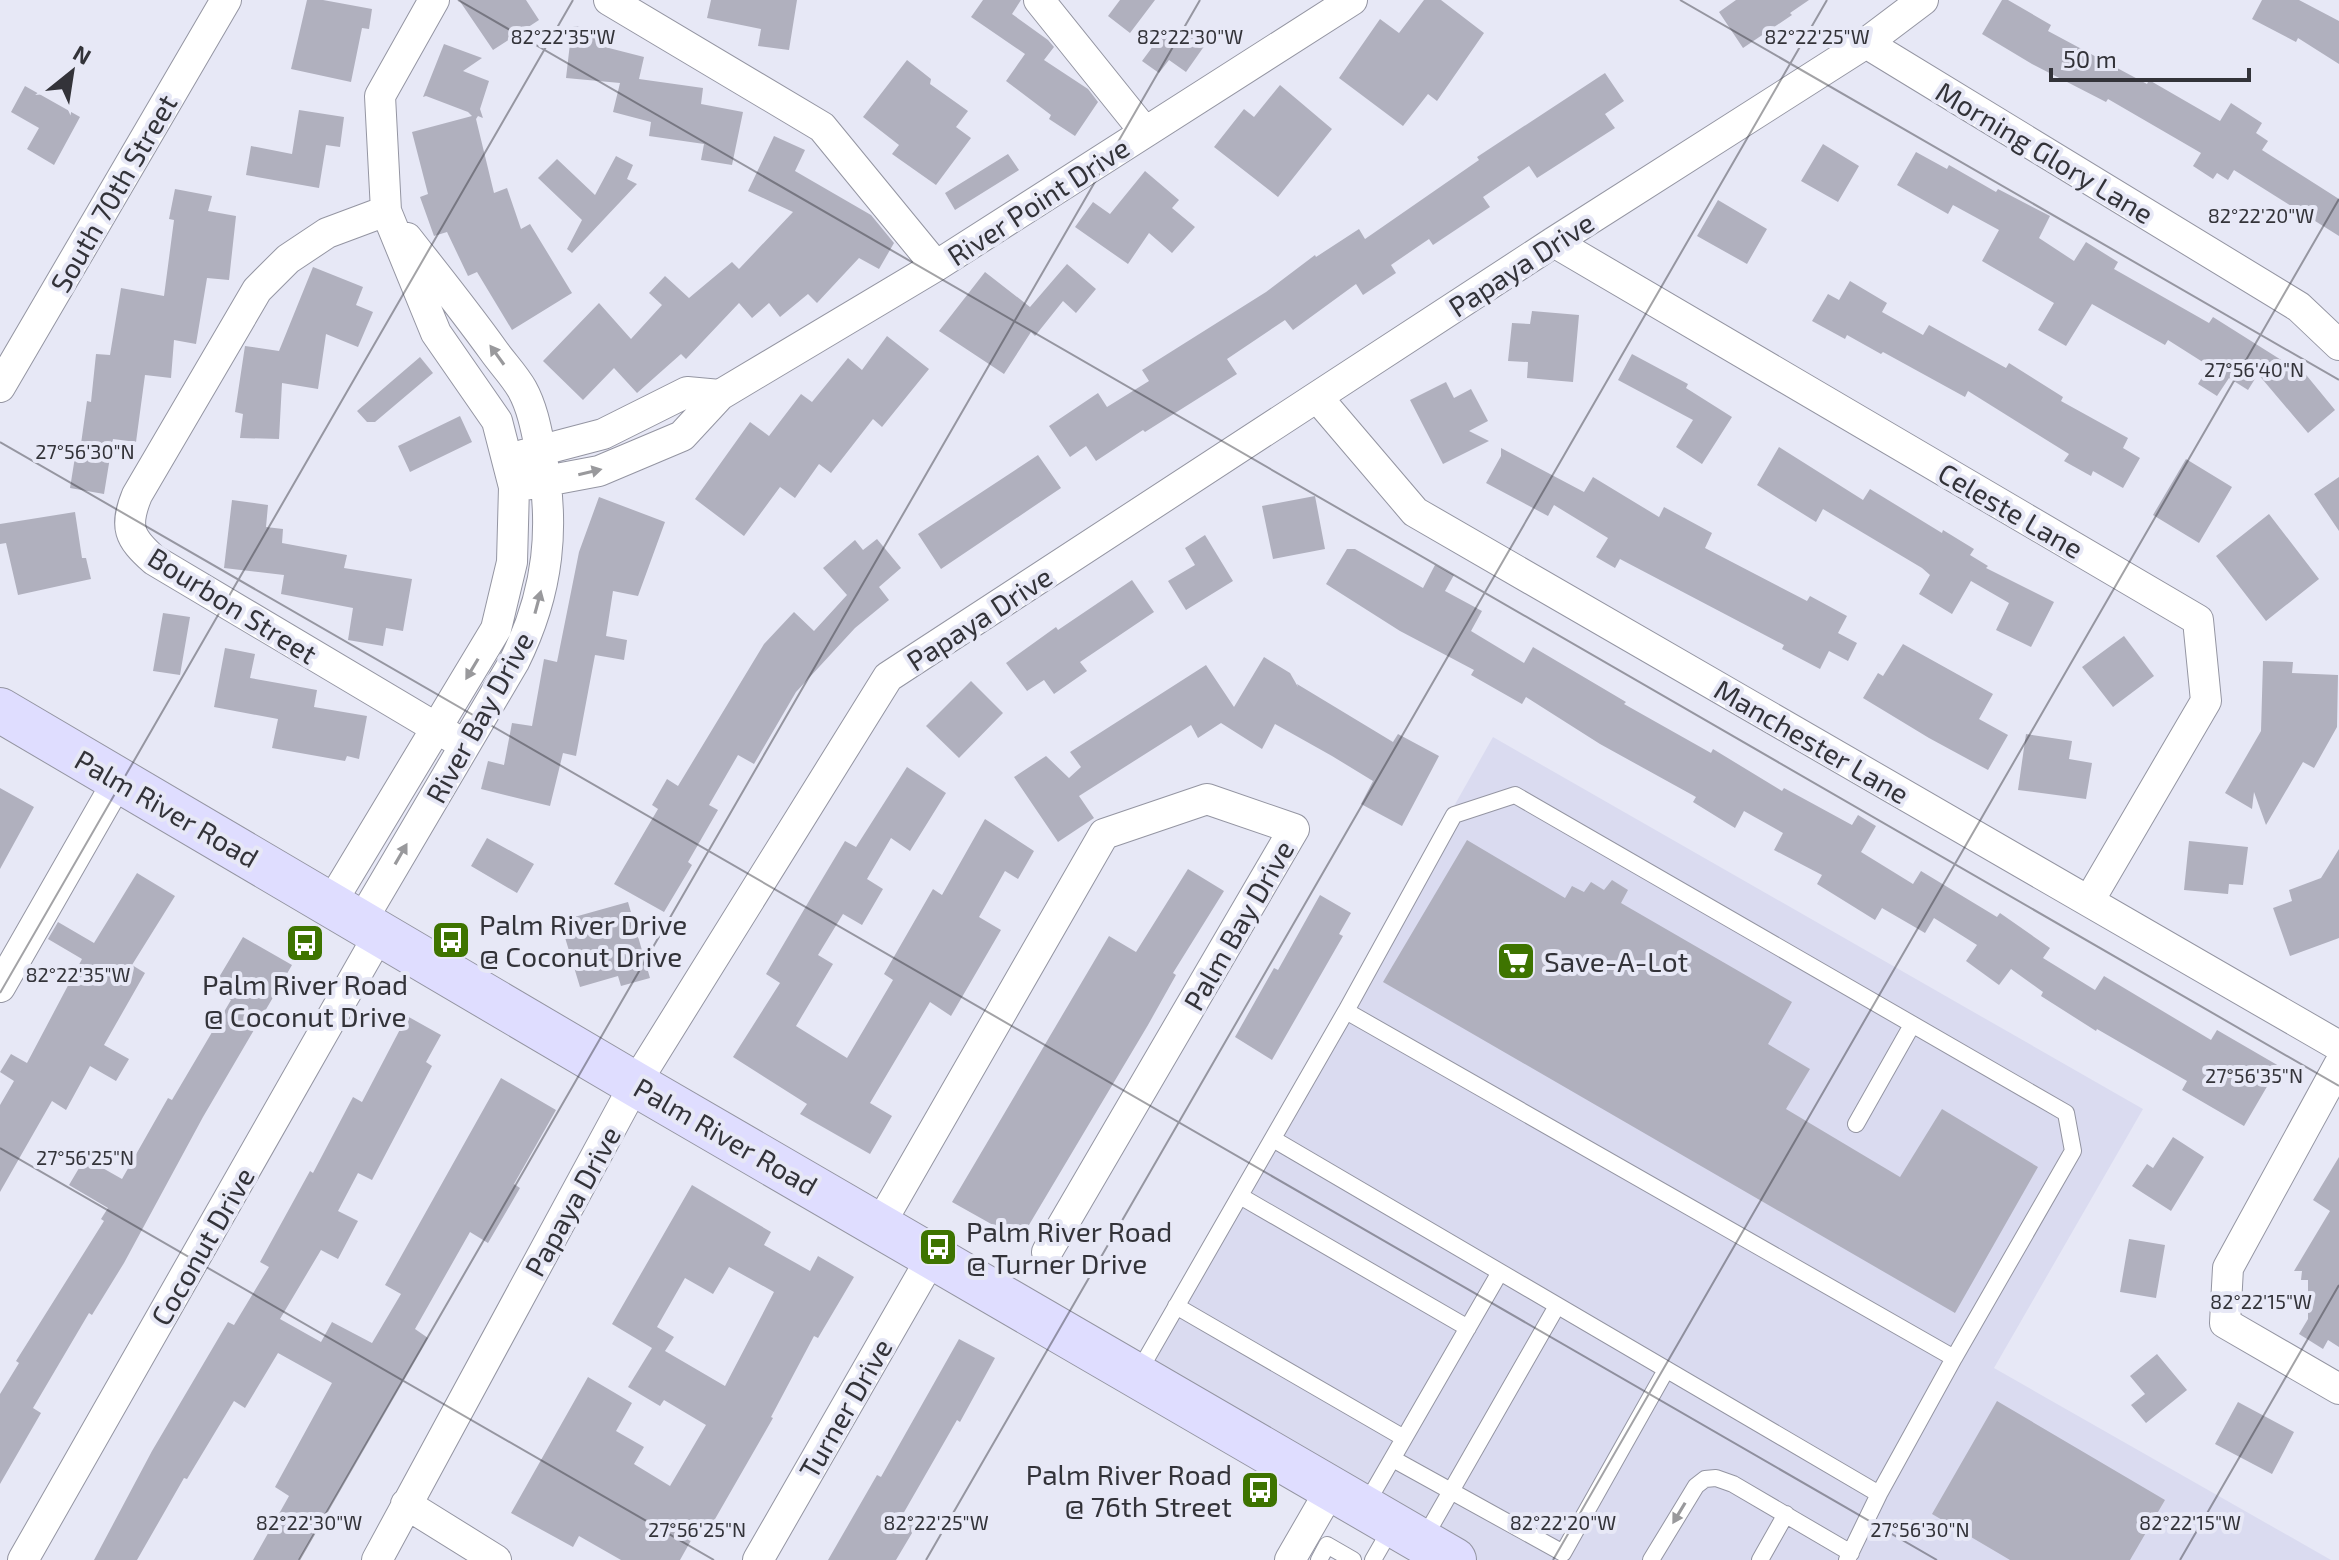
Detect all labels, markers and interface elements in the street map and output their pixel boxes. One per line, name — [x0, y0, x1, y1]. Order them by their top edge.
text: 82°22'35"W — [510, 24, 616, 48]
text: 82°22'30"W — [1137, 24, 1243, 48]
text: 82°22'25"W — [1764, 24, 1870, 48]
north arrow — [32, 32, 112, 112]
scale bar — [2051, 32, 2249, 82]
text: N — [69, 39, 96, 69]
text: 50 m — [2063, 44, 2117, 73]
street label: Morning Glory Lane — [1930, 74, 2160, 230]
street label: South 70th Street — [43, 88, 183, 298]
street label: River Point Drive — [941, 130, 1135, 272]
text: 82°22'20"W — [2208, 203, 2314, 227]
street label: Papaya Drive — [1442, 204, 1600, 324]
one-way arrow — [489, 344, 505, 366]
text: 27°56'40"N — [2204, 357, 2304, 381]
text: 27°56'30"N — [35, 439, 135, 463]
street label: Celeste Lane — [1933, 455, 2089, 565]
one-way arrow — [578, 465, 603, 478]
street label: Bourbon Street — [142, 540, 324, 670]
street label: Papaya Drive — [900, 558, 1058, 678]
one-way arrow — [533, 590, 545, 615]
street label: River Bay Drive — [418, 625, 540, 809]
one-way arrow — [465, 658, 479, 680]
street label: Manchester Lane — [1709, 672, 1915, 810]
street label: Palm River Road — [69, 742, 265, 874]
street label: Palm Bay Drive — [1176, 834, 1300, 1016]
one-way arrow — [394, 843, 408, 865]
place label: Palm River Drive @ Coconut Drive — [479, 907, 687, 973]
bus stop icon: Palm River Drive @ Coconut Drive — [430, 919, 472, 961]
bus stop icon: Palm River Road @ Coconut Drive — [284, 922, 326, 964]
supermarket icon: Save-A-Lot — [1495, 940, 1537, 982]
place label: Save-A-Lot — [1544, 944, 1688, 978]
text: 82°22'35"W — [25, 962, 131, 986]
place label: Palm River Road @ Coconut Drive — [202, 967, 408, 1033]
text: 27°56'35"N — [2205, 1063, 2303, 1087]
street label: Palm River Road — [628, 1070, 824, 1202]
street label: Papaya Drive — [517, 1120, 627, 1282]
text: 27°56'25"N — [36, 1145, 134, 1169]
street label: Coconut Drive — [143, 1161, 261, 1331]
place label: Palm River Road @ Turner Drive — [966, 1214, 1172, 1280]
bus stop icon: Palm River Road @ Turner Drive — [917, 1226, 959, 1268]
text: 82°22'15"W — [2210, 1289, 2312, 1313]
street label: Turner Drive — [791, 1332, 899, 1484]
place label: Palm River Road @ 76th Street — [1026, 1457, 1232, 1523]
bus stop icon: Palm River Road @ 76th Street — [1239, 1469, 1281, 1511]
one-way arrow — [1673, 1502, 1687, 1524]
text: 82°22'30"W — [256, 1510, 362, 1534]
text: 82°22'25"W — [883, 1510, 989, 1534]
text: 82°22'20"W — [1510, 1510, 1616, 1534]
text: 82°22'15"W — [2139, 1510, 2241, 1534]
text: 27°56'25"N — [648, 1517, 746, 1541]
text: 27°56'30"N — [1870, 1517, 1970, 1541]

